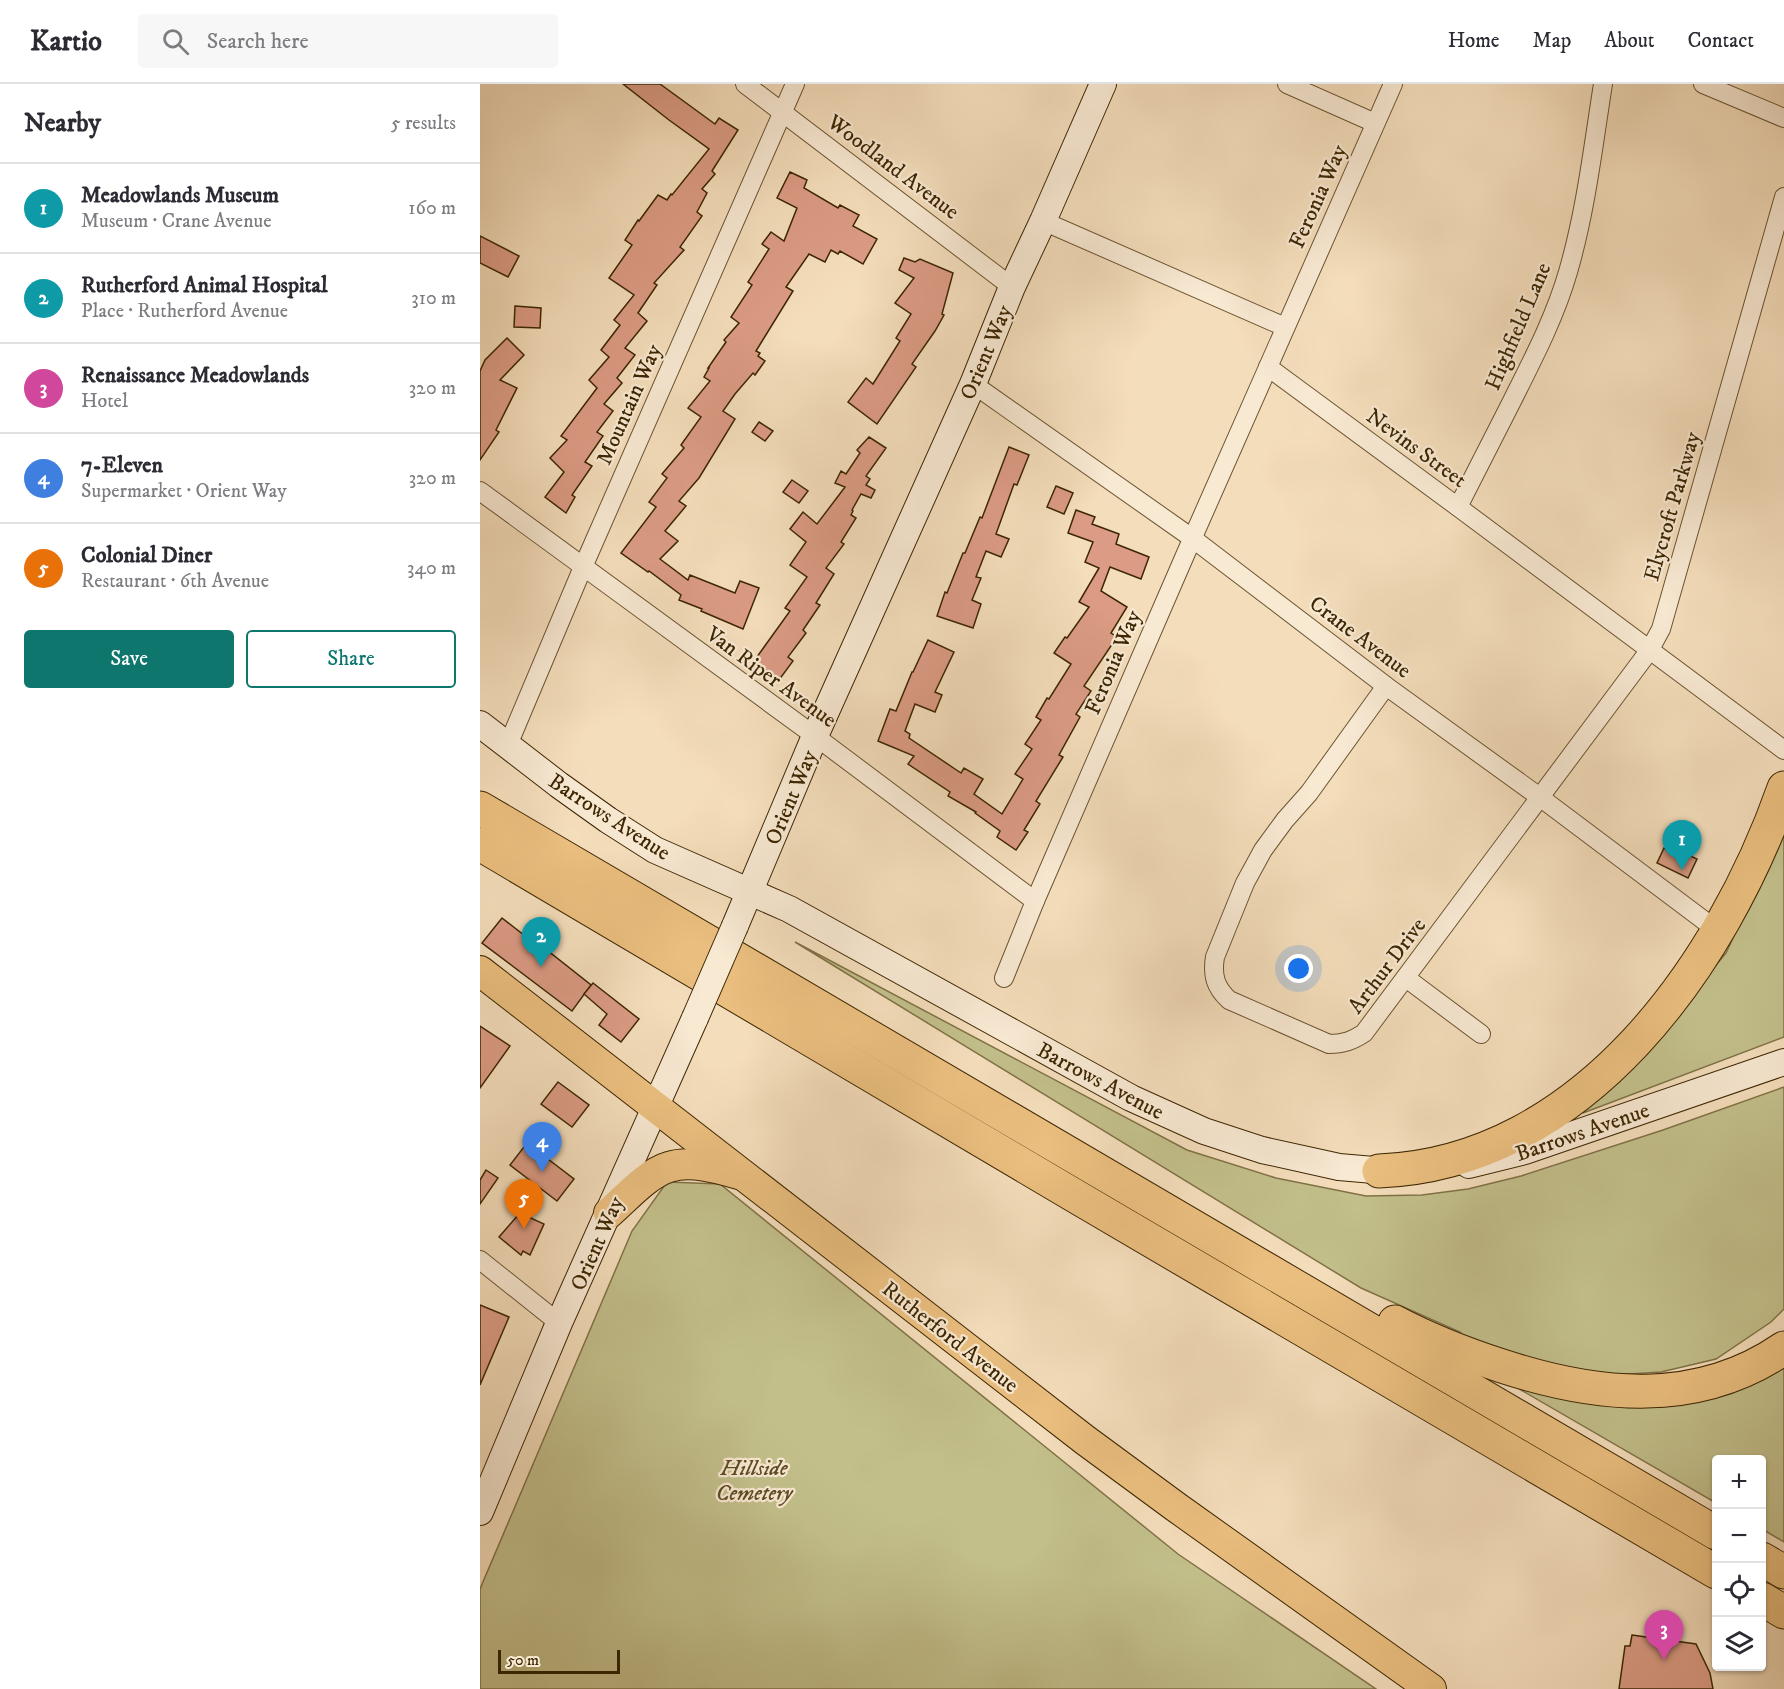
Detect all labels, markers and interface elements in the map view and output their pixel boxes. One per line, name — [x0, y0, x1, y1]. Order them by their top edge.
search box — [138, 14, 558, 68]
text: Kartio — [30, 24, 102, 59]
icon: search — [159, 25, 192, 58]
text: Search here — [207, 28, 309, 55]
text: Home — [1448, 28, 1500, 54]
text: Map — [1533, 28, 1571, 54]
text: About — [1604, 28, 1655, 54]
text: Contact — [1688, 28, 1754, 54]
text: Nearby — [24, 107, 101, 140]
street label: Woodland Avenue — [821, 108, 964, 226]
text: 5 results — [391, 111, 456, 136]
street label: Feronia Way — [1284, 140, 1353, 253]
text: Meadowlands Museum — [81, 182, 279, 209]
text: 1 — [40, 196, 47, 221]
text: 160 m — [408, 196, 456, 221]
text: Museum · Crane Avenue — [81, 209, 271, 234]
street label: Highfield Lane — [1479, 259, 1557, 394]
text: Rutherford Animal Hospital — [81, 272, 328, 299]
text: 2 — [39, 286, 48, 311]
text: 310 m — [411, 286, 456, 311]
text: Place · Rutherford Avenue — [81, 299, 288, 324]
street label: Orient Way — [954, 301, 1019, 404]
street label: Mountain Way — [591, 340, 668, 469]
text: Renaissance Meadowlands — [81, 362, 309, 389]
text: 3 — [40, 376, 47, 401]
text: 320 m — [409, 376, 456, 401]
text: Hotel — [81, 389, 128, 414]
street label: Nevins Street — [1361, 403, 1472, 494]
street label: Elycroft Parkway — [1638, 428, 1707, 584]
text: 7-Eleven — [81, 452, 163, 479]
text: 4 — [38, 466, 49, 491]
text: 320 m — [409, 466, 456, 491]
text: Supermarket · Orient Way — [81, 479, 287, 504]
text: Colonial Diner — [81, 542, 212, 569]
text: 5 — [39, 556, 48, 581]
text: 340 m — [407, 556, 456, 581]
text: Restaurant · 6th Avenue — [81, 569, 269, 594]
street label: Crane Avenue — [1304, 590, 1416, 684]
street label: Feronia Way — [1079, 606, 1148, 719]
street label: Van Riper Avenue — [700, 620, 842, 734]
button: Save — [24, 630, 234, 688]
button: Share — [246, 630, 456, 688]
street label: Orient Way — [759, 746, 824, 849]
street label: Barrows Avenue — [543, 768, 675, 867]
pin: 1 — [1662, 820, 1702, 870]
street label: Arthur Drive — [1342, 913, 1432, 1019]
pin: 2 — [522, 918, 560, 967]
your location — [1284, 954, 1313, 983]
street label: Barrows Avenue — [1032, 1037, 1168, 1126]
street label: Barrows Avenue — [1512, 1097, 1653, 1168]
pin: 4 — [522, 1122, 562, 1172]
pin: 5 — [504, 1180, 543, 1229]
street label: Orient Way — [565, 1192, 630, 1295]
street label: Rutherford Avenue — [876, 1275, 1024, 1399]
park label: Hillside Cemetery — [716, 1455, 794, 1507]
map controls — [1712, 1455, 1766, 1671]
button: + — [1712, 1455, 1766, 1509]
button: − — [1712, 1509, 1766, 1563]
button: locate — [1712, 1563, 1766, 1617]
pin: 3 — [1644, 1610, 1684, 1660]
button: layers — [1712, 1617, 1766, 1671]
scale bar — [498, 1647, 620, 1674]
text: 50 m — [507, 1650, 539, 1670]

